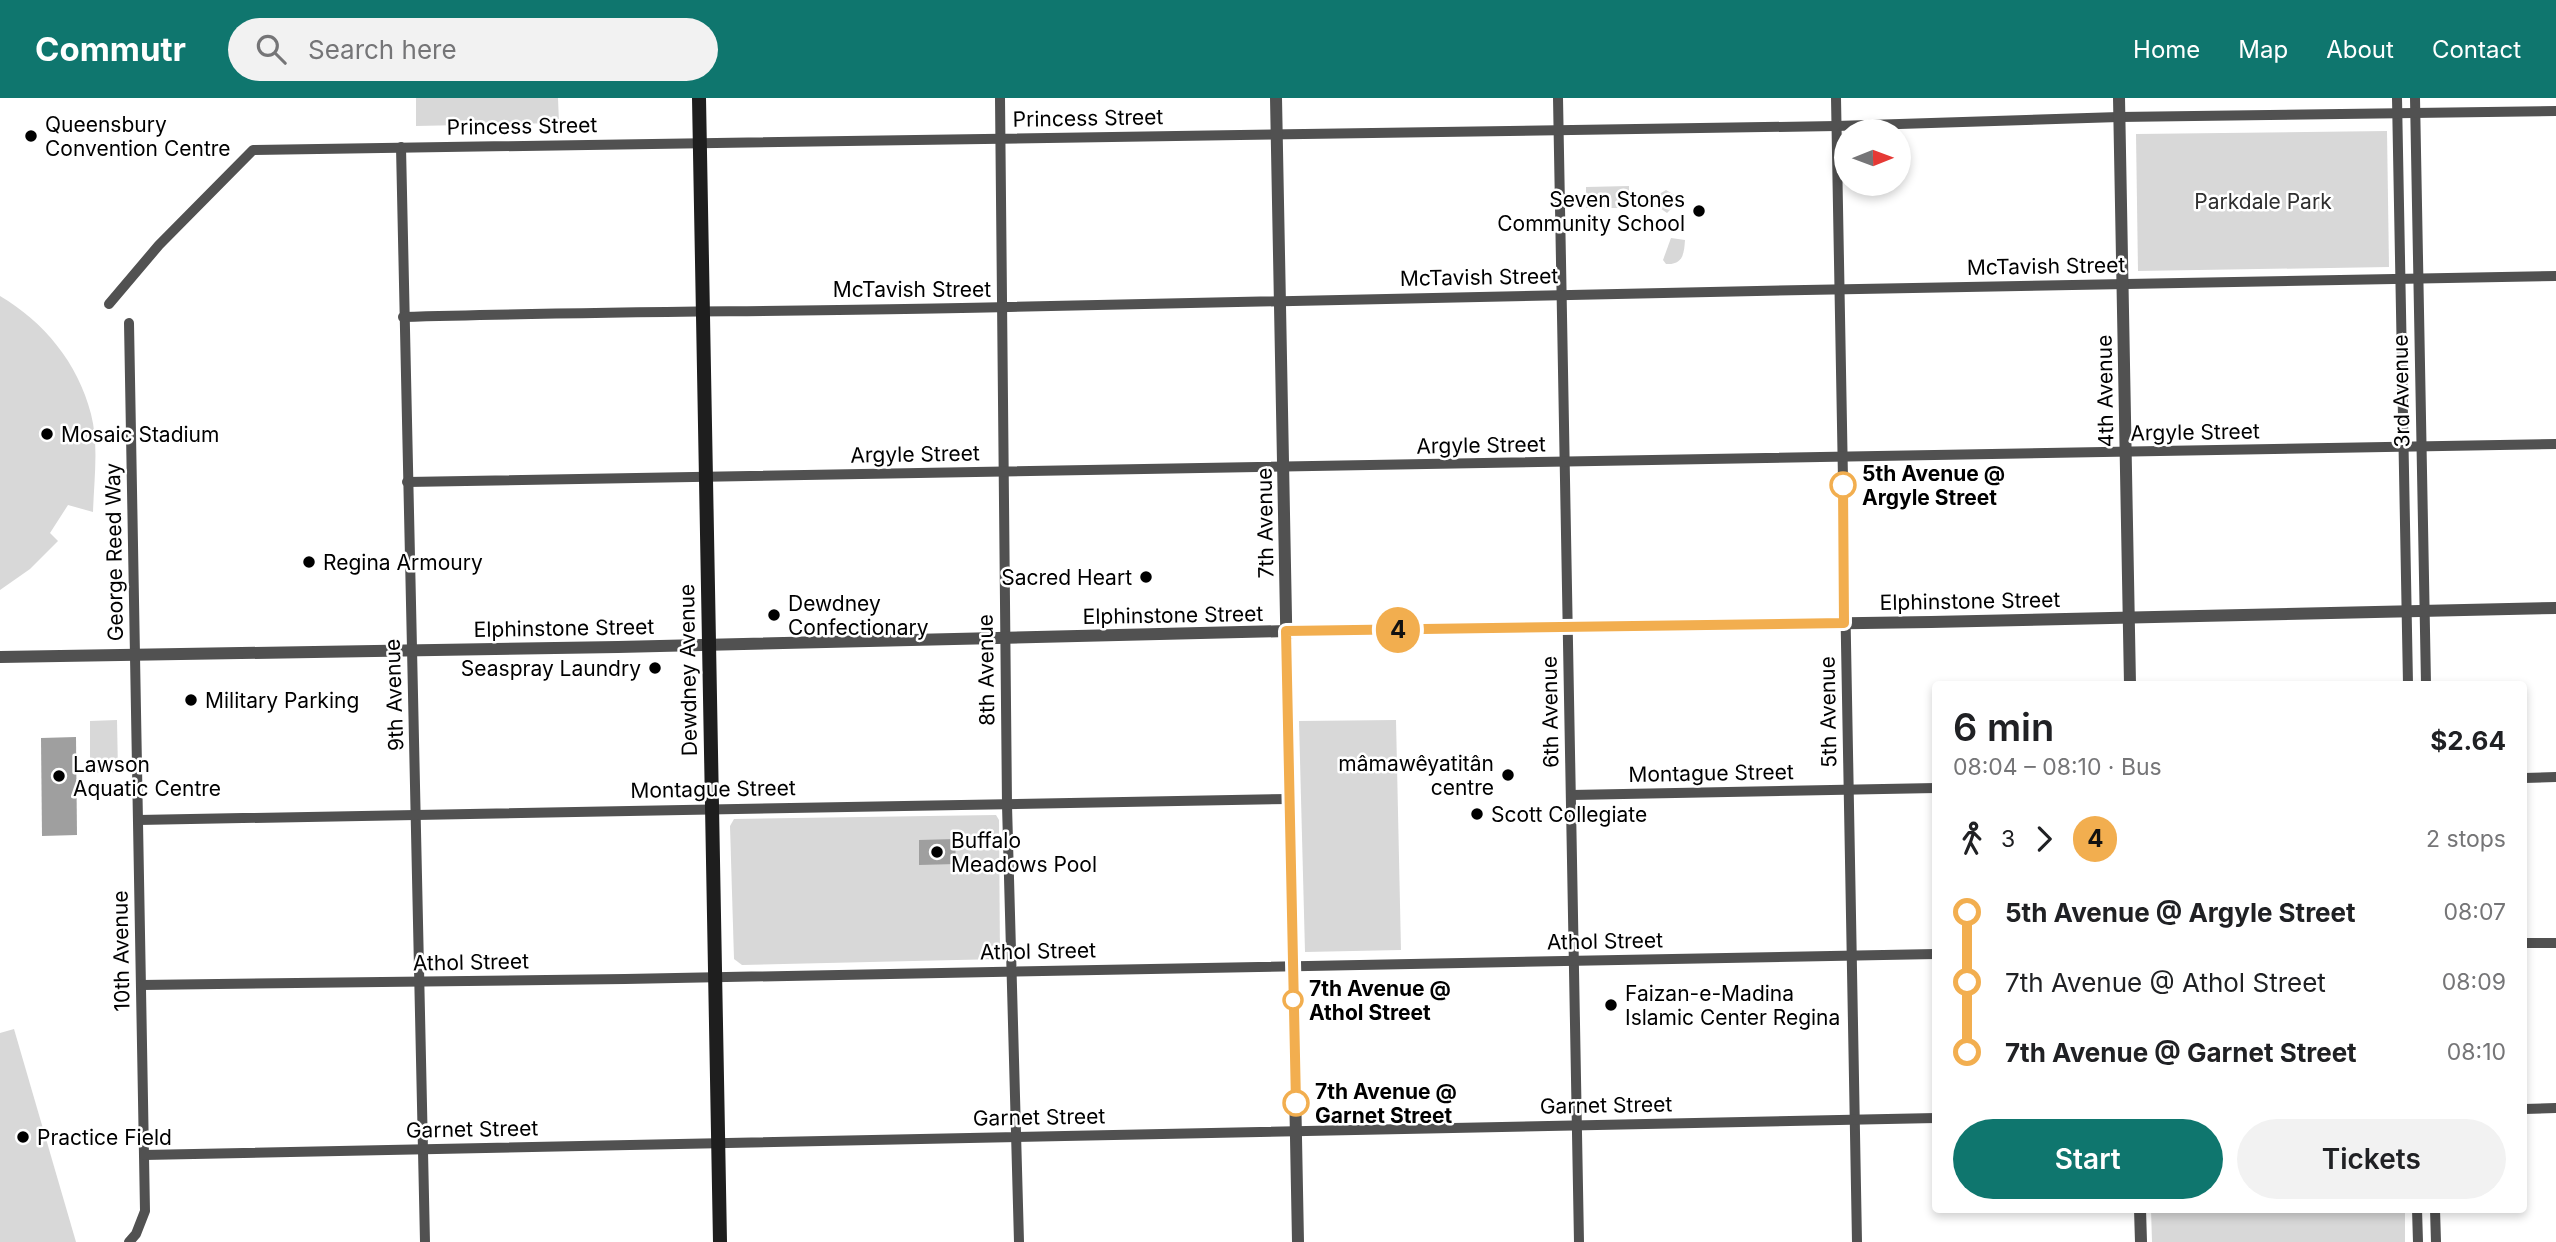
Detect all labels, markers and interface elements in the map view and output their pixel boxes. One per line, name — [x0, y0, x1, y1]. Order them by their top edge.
search box — [228, 18, 718, 81]
text: Commutr — [35, 29, 186, 69]
icon: search — [252, 30, 290, 68]
text: Search here — [308, 34, 457, 65]
text: Home — [2133, 35, 2200, 64]
text: Map — [2238, 35, 2288, 64]
text: About — [2326, 35, 2394, 64]
text: Contact — [2432, 35, 2521, 64]
street label: Princess Street — [1012, 104, 1164, 132]
place label: Queensbury Convention Centre — [45, 112, 231, 161]
street label: Princess Street — [446, 112, 598, 140]
north arrow — [1834, 119, 1911, 196]
map controls — [1834, 119, 1911, 196]
marker: Queensbury Convention Centre — [23, 128, 39, 144]
place label: Seven Stones Community School — [1497, 187, 1685, 236]
park label: Parkdale Park — [2194, 189, 2332, 214]
marker: Seven Stones Community School — [1691, 203, 1707, 219]
street label: McTavish Street — [1967, 252, 2126, 280]
street label: McTavish Street — [1400, 263, 1559, 291]
street label: McTavish Street — [833, 277, 991, 302]
street label: 3rd Avenue — [2388, 334, 2414, 448]
street label: 4th Avenue — [2092, 335, 2118, 447]
street label: Argyle Street — [2130, 418, 2260, 446]
place label: Mosaic Stadium — [61, 422, 219, 447]
marker: Mosaic Stadium — [39, 426, 55, 442]
street label: Argyle Street — [1416, 431, 1546, 459]
street label: Argyle Street — [850, 440, 980, 468]
place label: 5th Avenue @ Argyle Street — [1862, 461, 2005, 510]
street label: George Reed Way — [100, 462, 128, 641]
street label: 7th Avenue — [1252, 467, 1278, 579]
marker: 5th Avenue @ Argyle Street — [1830, 472, 1856, 498]
place label: Regina Armoury — [323, 550, 483, 575]
marker: Regina Armoury — [301, 554, 317, 570]
place label: Sacred Heart — [1001, 565, 1132, 590]
marker: Sacred Heart — [1138, 569, 1154, 585]
street label: Dewdney Avenue — [674, 584, 702, 756]
street label: Elphinstone Street — [1879, 587, 2061, 615]
place label: Dewdney Confectionary — [788, 591, 929, 640]
street label: Elphinstone Street — [1082, 601, 1264, 629]
marker: Dewdney Confectionary — [766, 607, 782, 623]
line badge: 4 — [1375, 607, 1421, 653]
street label: Elphinstone Street — [473, 614, 655, 642]
street label: 8th Avenue — [973, 614, 999, 726]
text: 4 — [1390, 615, 1406, 644]
street label: 9th Avenue — [380, 638, 408, 752]
place label: Seaspray Laundry — [461, 656, 641, 681]
street label: 6th Avenue — [1537, 656, 1563, 768]
street label: 5th Avenue — [1815, 656, 1841, 768]
marker: Seaspray Laundry — [647, 660, 663, 676]
place label: Military Parking — [205, 688, 359, 713]
marker: Military Parking — [183, 692, 199, 708]
text: 6 min — [1953, 704, 2054, 750]
text: $2.64 — [2430, 725, 2506, 756]
place label: mâmawêyatitân centre — [1338, 751, 1494, 800]
place label: Lawson Aquatic Centre — [73, 752, 221, 801]
text: 08:04 – 08:10 · Bus — [1953, 753, 2162, 781]
street label: Montague Street — [1628, 759, 1794, 787]
marker: mâmawêyatitân centre — [1500, 767, 1516, 783]
marker: Lawson Aquatic Centre — [51, 768, 67, 784]
street label: Montague Street — [630, 775, 796, 803]
place label: Scott Collegiate — [1491, 802, 1647, 827]
marker: Scott Collegiate — [1469, 806, 1485, 822]
icon: walk — [1953, 820, 1991, 858]
icon: forward — [2025, 820, 2063, 858]
text: 4 — [2087, 824, 2103, 853]
text: 3 — [2001, 825, 2015, 853]
text: 2 stops — [2426, 825, 2506, 853]
place label: Buffalo Meadows Pool — [951, 828, 1097, 877]
marker: Buffalo Meadows Pool — [929, 844, 945, 860]
street label: 10th Avenue — [107, 890, 135, 1012]
text: 5th Avenue @ Argyle Street — [2005, 897, 2356, 928]
text: 08:07 — [2444, 898, 2506, 926]
street label: Athol Street — [1547, 927, 1663, 955]
street label: Athol Street — [980, 937, 1096, 965]
street label: Athol Street — [413, 948, 529, 976]
text: 7th Avenue @ Athol Street — [2005, 967, 2326, 998]
text: 08:09 — [2442, 968, 2506, 996]
place label: 7th Avenue @ Athol Street — [1309, 976, 1451, 1025]
place label: Faizan-e-Madina Islamic Center Regina — [1625, 981, 1840, 1030]
marker: 7th Avenue @ Athol Street — [1283, 990, 1303, 1010]
marker: Faizan-e-Madina Islamic Center Regina — [1603, 997, 1619, 1013]
text: 7th Avenue @ Garnet Street — [2005, 1037, 2357, 1068]
text: 08:10 — [2447, 1038, 2506, 1066]
place label: 7th Avenue @ Garnet Street — [1315, 1079, 1457, 1128]
marker: 7th Avenue @ Garnet Street — [1283, 1090, 1309, 1116]
street label: Garnet Street — [1540, 1091, 1673, 1119]
street label: Garnet Street — [973, 1103, 1106, 1131]
street label: Garnet Street — [406, 1115, 539, 1143]
button: Start — [1953, 1119, 2223, 1199]
button: Tickets — [2237, 1119, 2506, 1199]
place label: Practice Field — [37, 1125, 172, 1150]
marker: Practice Field — [15, 1129, 31, 1145]

